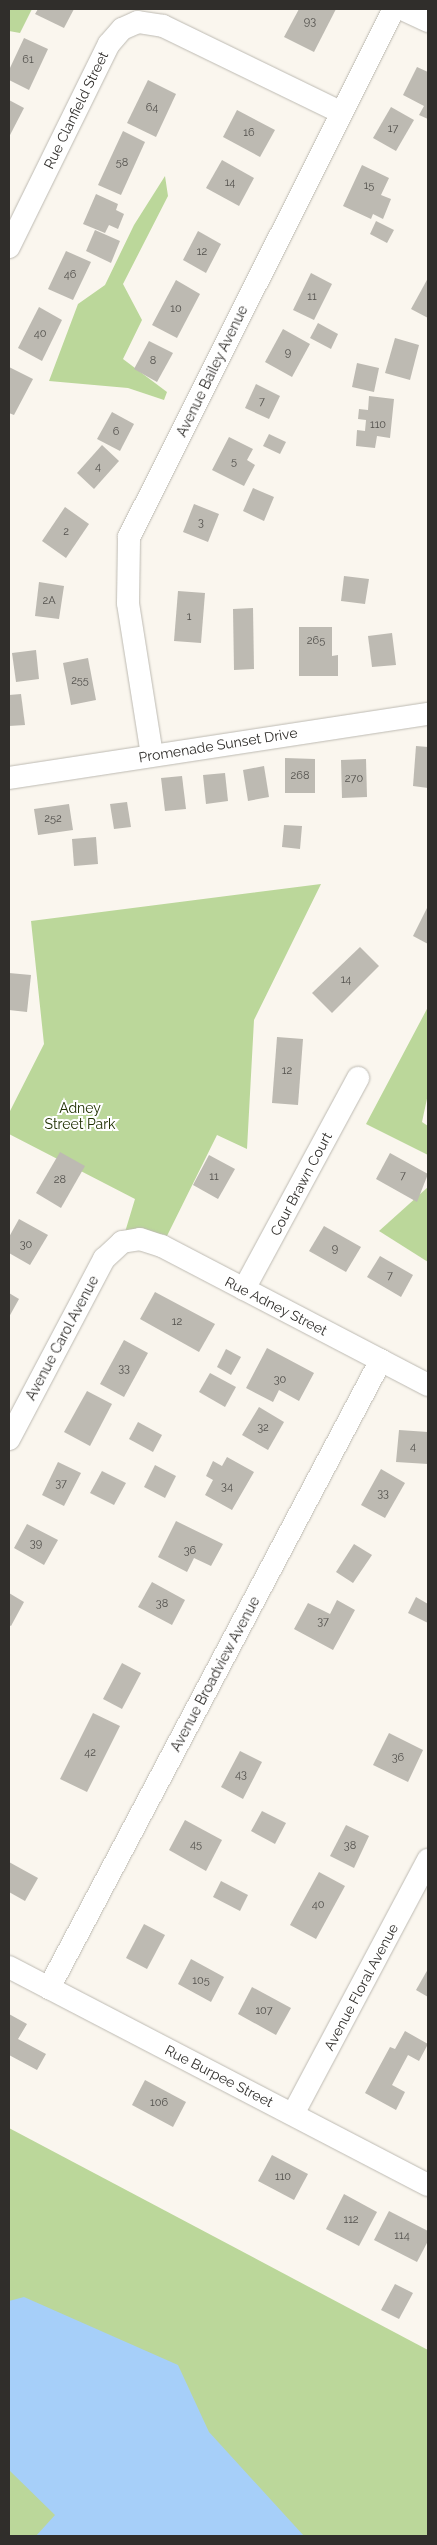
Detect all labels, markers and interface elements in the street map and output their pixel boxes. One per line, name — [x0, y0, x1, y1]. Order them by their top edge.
house number: 93 — [304, 15, 316, 29]
street label: Rue Clanfield Street — [40, 49, 112, 171]
house number: 61 — [22, 53, 34, 67]
house number: 64 — [146, 101, 158, 115]
house number: 17 — [388, 122, 398, 136]
house number: 16 — [243, 126, 255, 140]
house number: 58 — [116, 156, 128, 170]
house number: 14 — [225, 176, 235, 190]
house number: 15 — [364, 179, 374, 193]
house number: 12 — [197, 245, 207, 259]
house number: 46 — [64, 268, 76, 282]
house number: 11 — [307, 290, 317, 304]
house number: 10 — [170, 302, 182, 316]
street label: Avenue Bailey Avenue — [173, 302, 251, 440]
house number: 40 — [34, 327, 46, 341]
house number: 9 — [285, 346, 291, 360]
house number: 8 — [150, 354, 156, 368]
house number: 7 — [259, 395, 265, 409]
house number: 110 — [370, 418, 386, 432]
house number: 6 — [113, 425, 119, 439]
house number: 5 — [231, 455, 237, 469]
house number: 4 — [95, 460, 101, 474]
house number: 3 — [198, 516, 204, 530]
house number: 2 — [63, 525, 69, 539]
house number: 2A — [42, 594, 56, 608]
house number: 1 — [187, 610, 191, 624]
house number: 265 — [307, 634, 325, 648]
house number: 255 — [71, 674, 89, 688]
street label: Promenade Sunset Drive — [137, 724, 299, 766]
house number: 268 — [291, 769, 309, 783]
house number: 270 — [345, 772, 363, 786]
house number: 252 — [44, 812, 62, 826]
house number: 14 — [341, 973, 351, 987]
house number: 12 — [282, 1064, 292, 1078]
park label: Adney Street Park — [45, 1100, 115, 1132]
street label: Cour Brawn Court — [267, 1129, 335, 1239]
house number: 7 — [400, 1169, 406, 1183]
house number: 11 — [209, 1170, 219, 1184]
house number: 28 — [54, 1173, 66, 1187]
house number: 30 — [20, 1238, 32, 1252]
house number: 9 — [332, 1242, 338, 1256]
house number: 7 — [387, 1269, 393, 1283]
street label: Avenue Carol Avenue — [22, 1272, 102, 1404]
street label: Rue Adney Street — [222, 1273, 330, 1339]
house number: 12 — [172, 1315, 182, 1329]
house number: 33 — [118, 1362, 130, 1376]
house number: 30 — [274, 1373, 286, 1387]
house number: 32 — [257, 1421, 269, 1435]
house number: 4 — [410, 1440, 416, 1454]
house number: 37 — [55, 1477, 67, 1491]
house number: 34 — [221, 1480, 233, 1494]
house number: 33 — [377, 1487, 389, 1501]
house number: 39 — [30, 1537, 42, 1551]
house number: 36 — [184, 1544, 196, 1558]
street label: Avenue Broadview Avenue — [167, 1593, 263, 1755]
house number: 38 — [156, 1597, 168, 1611]
house number: 37 — [317, 1615, 329, 1629]
house number: 42 — [84, 1746, 96, 1760]
house number: 36 — [392, 1751, 404, 1765]
house number: 43 — [235, 1768, 247, 1782]
house number: 45 — [190, 1838, 202, 1852]
house number: 38 — [344, 1839, 356, 1853]
house number: 40 — [312, 1898, 324, 1912]
street label: Avenue Floral Avenue — [320, 1920, 402, 2054]
house number: 105 — [192, 1974, 210, 1988]
house number: 107 — [255, 2004, 273, 2018]
street label: Rue Burpee Street — [162, 2041, 276, 2111]
house number: 106 — [150, 2096, 168, 2110]
house number: 110 — [275, 2170, 291, 2184]
house number: 112 — [343, 2213, 359, 2227]
house number: 114 — [394, 2229, 410, 2243]

